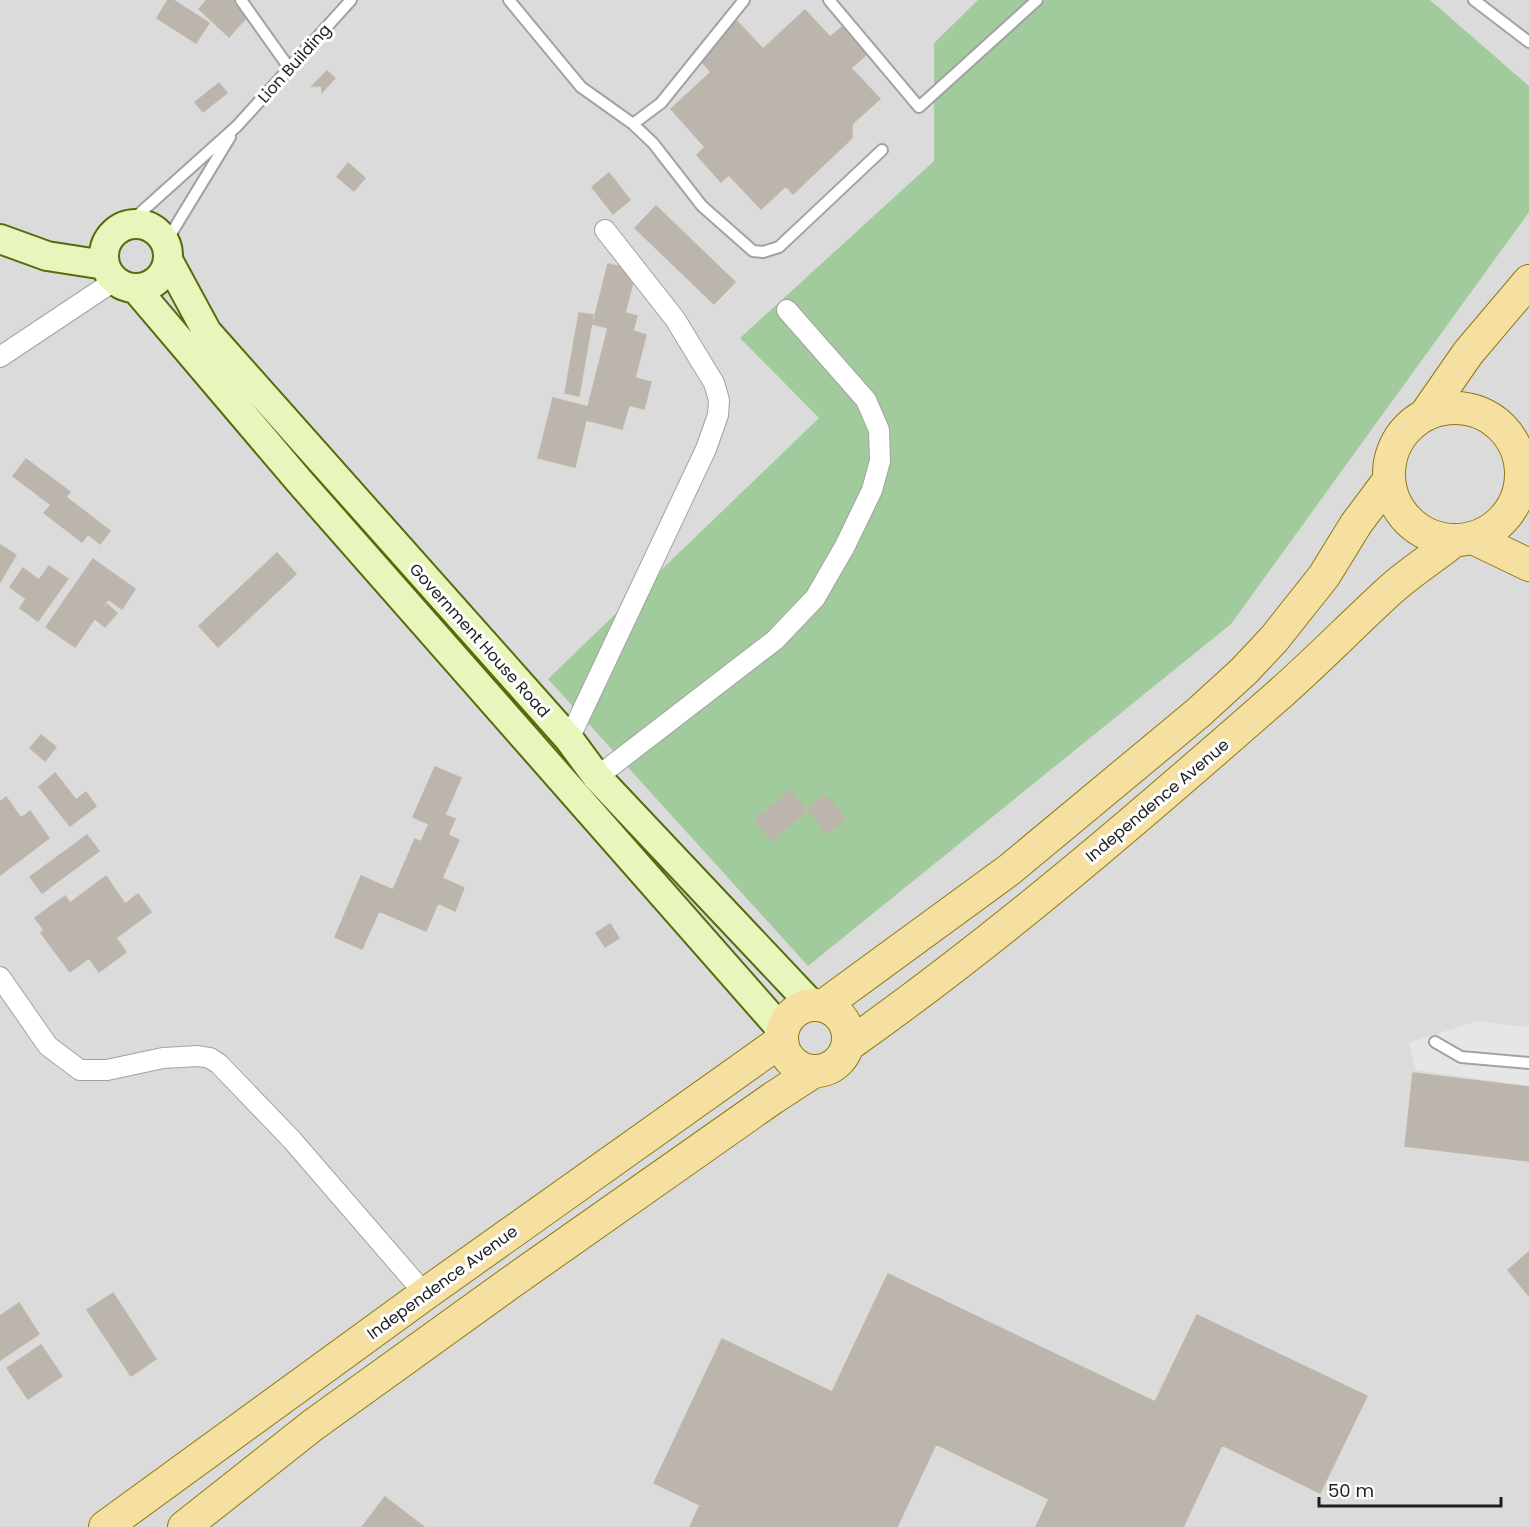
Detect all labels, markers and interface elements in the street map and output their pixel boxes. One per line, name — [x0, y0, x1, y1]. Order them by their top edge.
street label: Lion Building — [253, 19, 336, 108]
street label: Government House Road — [404, 558, 555, 722]
street label: Independence Avenue — [1081, 733, 1234, 867]
street label: Independence Avenue — [362, 1220, 522, 1345]
scale bar — [1319, 1470, 1500, 1508]
text: 50 m — [1328, 1478, 1374, 1503]

